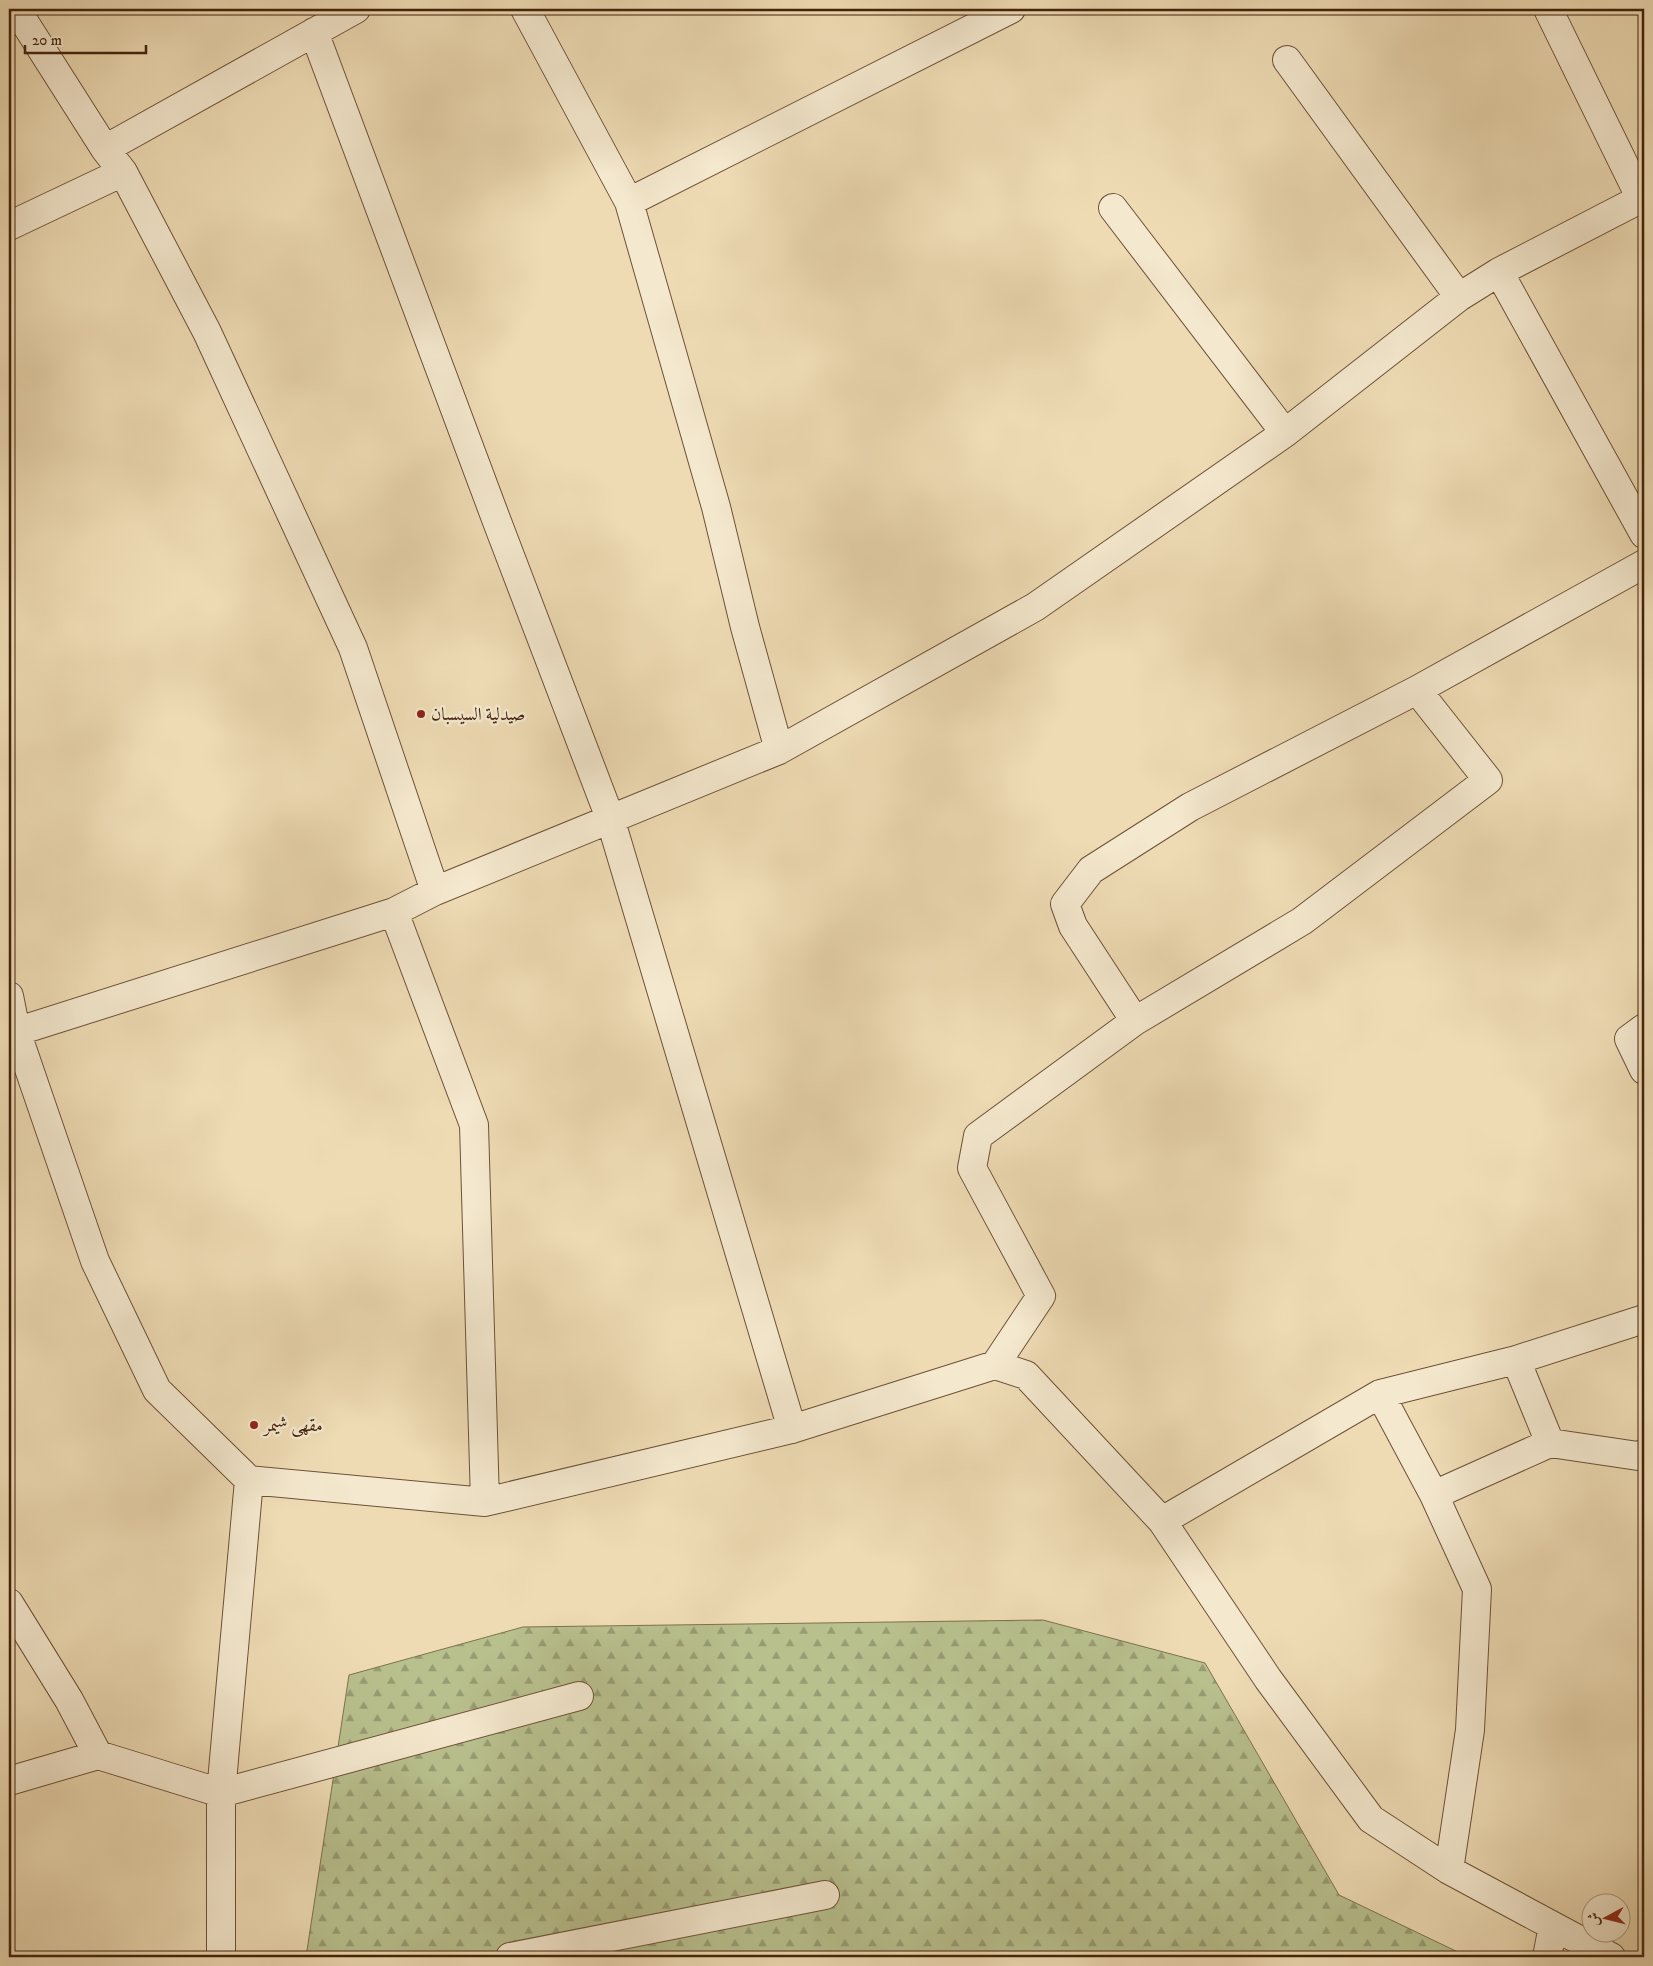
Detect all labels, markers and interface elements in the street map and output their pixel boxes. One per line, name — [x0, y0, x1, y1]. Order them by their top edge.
scale bar — [25, 22, 146, 54]
text: 20 m — [32, 31, 62, 50]
place label: صيدلية السيسبان — [431, 704, 525, 726]
marker: صيدلية السيسبان — [415, 708, 427, 720]
place label: مقهى شيمر — [262, 1415, 323, 1437]
marker: مقهى شيمر — [248, 1419, 260, 1431]
north arrow — [1580, 1894, 1630, 1944]
text: ش — [1584, 1911, 1604, 1927]

